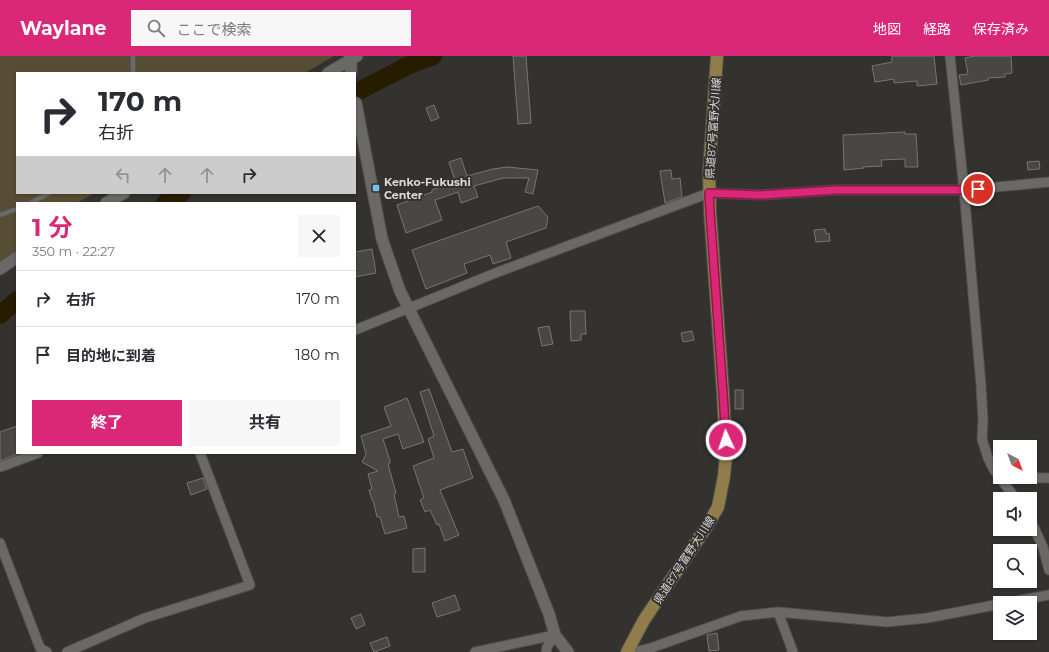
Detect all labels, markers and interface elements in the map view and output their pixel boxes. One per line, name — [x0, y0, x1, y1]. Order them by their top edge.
search box — [131, 10, 411, 46]
text: Waylane — [20, 17, 107, 40]
icon: search — [145, 17, 167, 39]
text: ここで検索 — [177, 20, 252, 39]
text: 地図 — [873, 20, 901, 38]
text: 経路 — [923, 20, 951, 38]
text: 保存済み — [973, 20, 1029, 38]
street label: 県道87号富野大川線 — [702, 77, 724, 179]
text: 170 m — [98, 84, 182, 118]
icon: right — [32, 88, 84, 140]
text: 右折 — [98, 122, 134, 144]
icon: left — [112, 164, 134, 186]
icon: ahead — [154, 164, 176, 186]
icon: ahead — [196, 164, 218, 186]
icon: right — [238, 164, 260, 186]
pin — [961, 172, 995, 206]
place label: Kenko-Fukushi Center — [384, 175, 471, 202]
icon: arrive — [967, 178, 989, 200]
marker: Kenko-Fukushi Center — [371, 183, 381, 193]
text: 1 分 — [32, 213, 72, 242]
button: close — [298, 215, 340, 257]
text: 350 m · 22:27 — [32, 243, 115, 259]
icon: right — [32, 288, 54, 310]
text: 170 m — [296, 289, 340, 308]
text: 右折 — [66, 290, 96, 309]
icon: arrive — [32, 344, 54, 366]
text: 180 m — [295, 345, 340, 364]
text: 目的地に到着 — [66, 346, 156, 365]
button: 終了 — [32, 400, 182, 446]
button: 共有 — [190, 400, 340, 446]
position arrow — [705, 419, 747, 461]
north arrow — [993, 440, 1037, 484]
map controls — [993, 440, 1037, 640]
button: sound — [993, 492, 1037, 536]
street label: 県道87号富野大川線 — [650, 514, 718, 606]
button: search — [993, 544, 1037, 588]
button: layers — [993, 596, 1037, 640]

